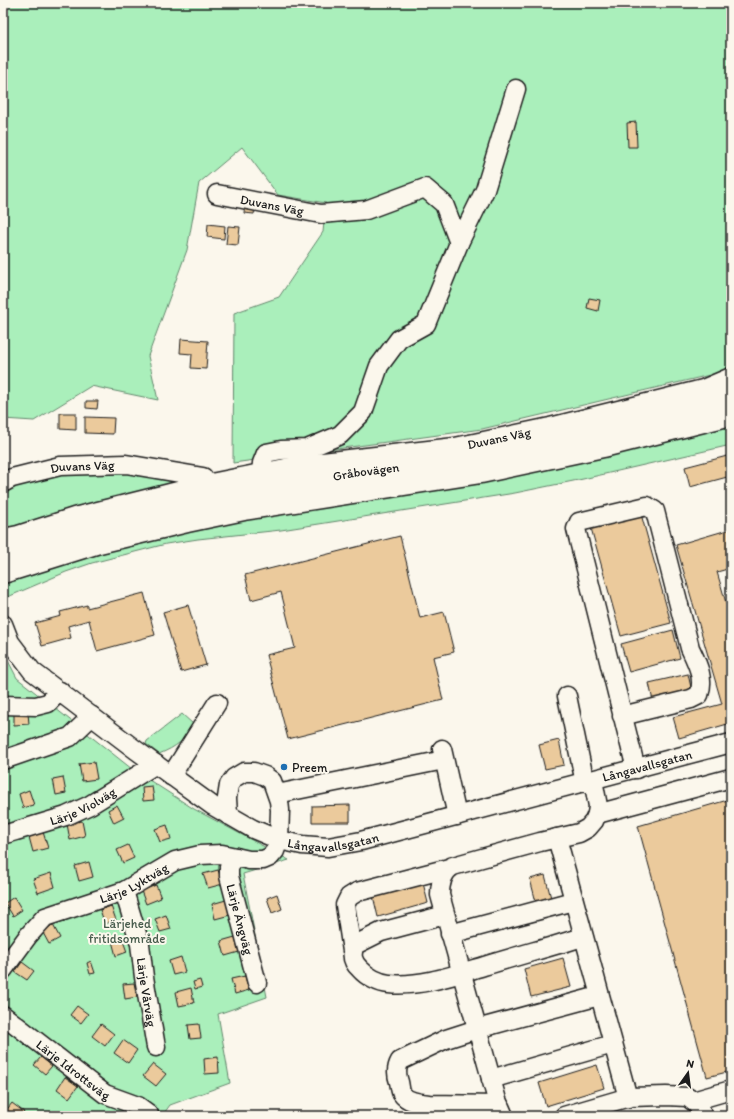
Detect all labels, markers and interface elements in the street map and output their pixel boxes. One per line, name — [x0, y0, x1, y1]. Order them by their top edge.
street label: Duvans Väg — [239, 192, 305, 219]
street label: Duvans Väg — [466, 424, 532, 452]
street label: Duvans Väg — [49, 457, 115, 476]
street label: Gråbovägen — [331, 460, 400, 484]
street label: Långavallsgatan — [601, 746, 694, 785]
place label: Preem — [292, 760, 328, 775]
marker: Preem — [279, 762, 289, 772]
street label: Lärje Violväg — [48, 784, 119, 828]
street label: Långavallsgatan — [286, 829, 381, 855]
street label: Lärje Lyktväg — [98, 860, 171, 906]
street label: Lärje Ängväg — [223, 882, 256, 957]
park label: Lärjehed fritidsområde — [89, 916, 165, 946]
street label: Lärje Vårväg — [134, 957, 159, 1028]
street label: Lärje Idrottsväg — [33, 1037, 112, 1103]
north arrow — [668, 1053, 708, 1093]
text: N — [685, 1057, 695, 1071]

